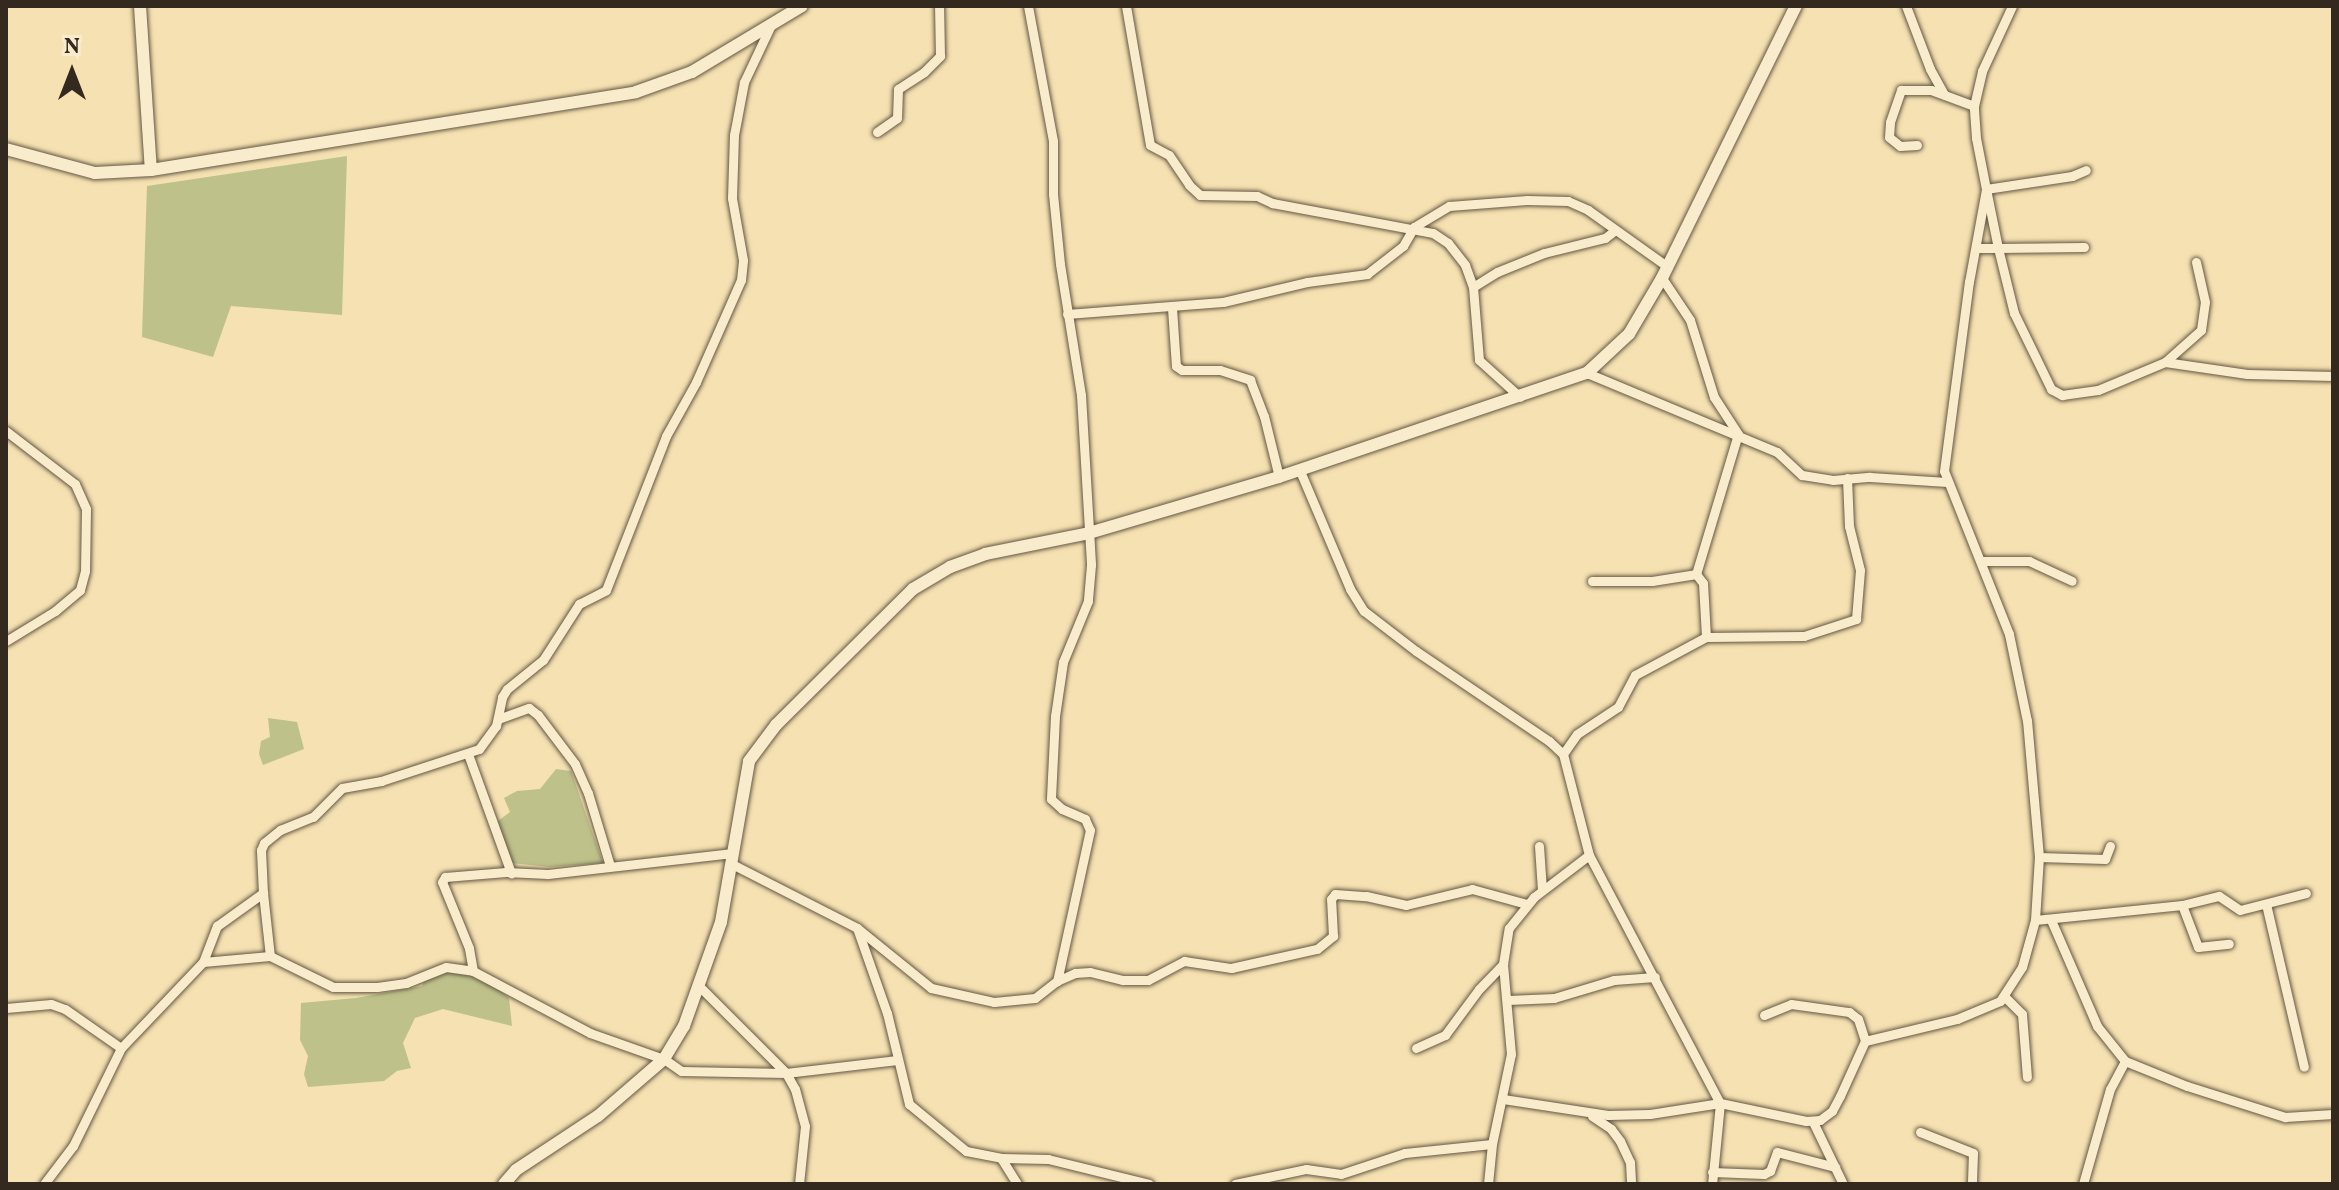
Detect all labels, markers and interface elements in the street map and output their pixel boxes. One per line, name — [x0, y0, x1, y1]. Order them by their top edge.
north arrow — [32, 32, 112, 112]
text: N — [64, 32, 80, 63]

